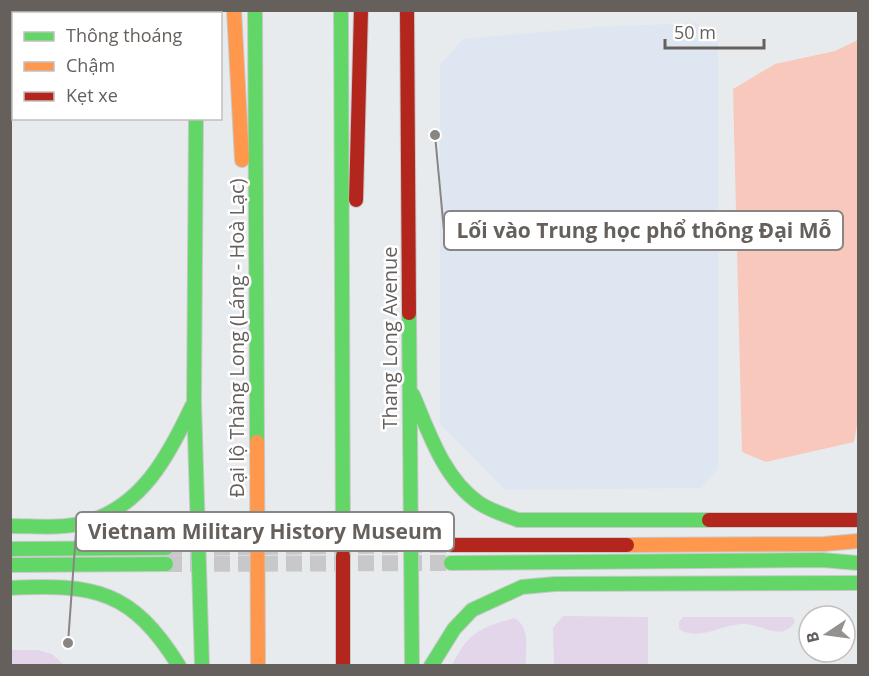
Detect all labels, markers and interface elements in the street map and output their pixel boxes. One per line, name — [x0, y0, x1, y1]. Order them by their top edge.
legend — [12, 12, 222, 120]
scale bar — [665, 12, 764, 50]
text: 50 m — [674, 20, 716, 44]
text: Thông thoáng — [66, 23, 183, 47]
text: Chậm — [66, 53, 115, 77]
text: Kẹt xe — [66, 83, 118, 107]
street label: Đại lộ Thăng Long (Láng - Hoà Lạc) — [223, 178, 250, 498]
callout: Lối vào Trung học phổ thông Đại Mỗ — [444, 211, 843, 250]
text: Lối vào Trung học phổ thông Đại Mỗ — [457, 216, 831, 244]
street label: Thang Long Avenue — [376, 246, 403, 430]
callout: Vietnam Military History Museum — [76, 512, 454, 551]
text: Vietnam Military History Museum — [88, 517, 442, 545]
north arrow — [797, 604, 857, 664]
text: B — [800, 630, 824, 645]

